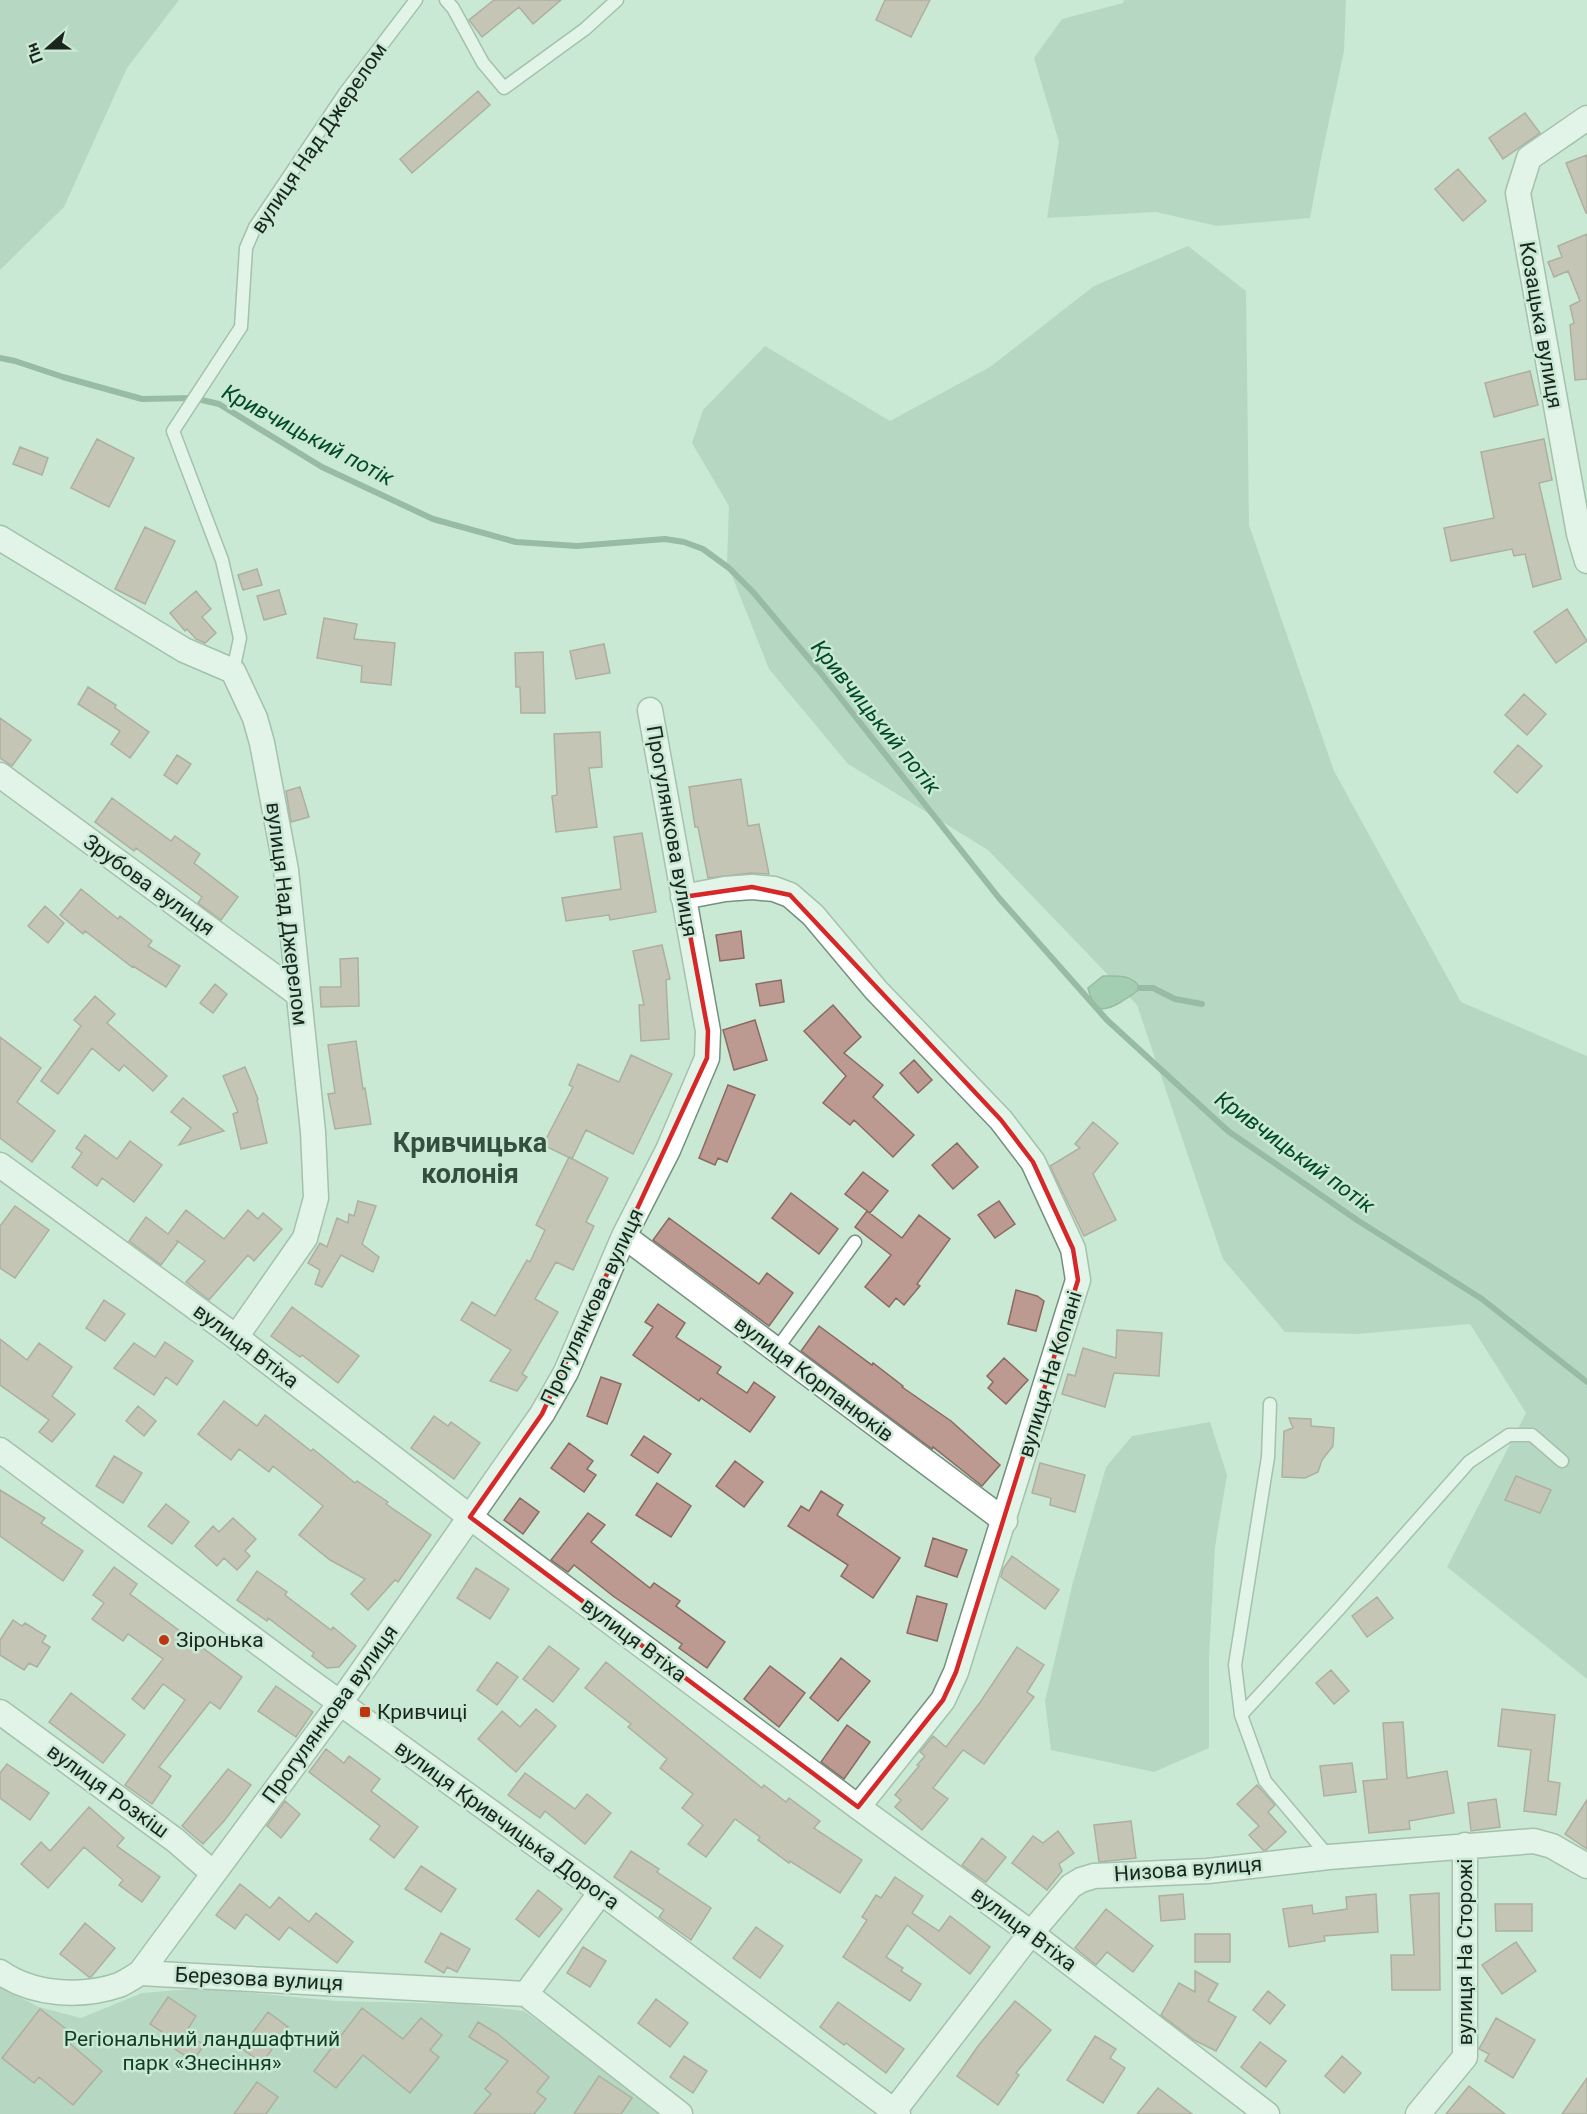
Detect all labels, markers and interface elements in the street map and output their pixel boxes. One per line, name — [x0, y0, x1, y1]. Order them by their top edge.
north arrow — [18, 18, 78, 78]
street label: вулиця Над Джерелом — [246, 38, 392, 238]
text: Пн — [22, 40, 47, 66]
street label: Козацька вулиця — [1515, 240, 1567, 410]
water label: Кривчицький потік — [218, 379, 399, 491]
water label: Кривчицький потік — [806, 635, 946, 799]
street label: Прогулянкова вулиця — [642, 723, 702, 939]
street label: вулиця Над Джерелом — [261, 801, 313, 1027]
street label: Зрубова вулиця — [79, 829, 219, 941]
water label: Кривчицький потік — [1210, 1086, 1380, 1219]
district label: Кривчицька колонія — [393, 1127, 547, 1190]
street label: Прогулянкова вулиця — [536, 1205, 648, 1409]
street label: вулиця На Копані — [1013, 1288, 1087, 1460]
street label: вулиця Втіха — [189, 1299, 303, 1393]
street label: вулиця Корпанюків — [730, 1311, 898, 1447]
street label: вулиця Втіха — [577, 1593, 691, 1687]
street label: Прогулянкова вулиця — [257, 1620, 403, 1808]
place label: Зіронька — [176, 1628, 264, 1652]
marker: Зіронька — [157, 1633, 171, 1647]
place label: Кривчиці — [377, 1700, 467, 1724]
marker: Кривчиці — [358, 1705, 372, 1719]
street label: вулиця Кривчицька Дорога — [390, 1736, 624, 1914]
street label: вулиця Розкіш — [43, 1739, 173, 1843]
street label: Низова вулиця — [1113, 1852, 1263, 1886]
street label: вулиця На Сторожі — [1453, 1859, 1477, 2045]
street label: вулиця Втіха — [967, 1882, 1081, 1976]
street label: Березова вулиця — [174, 1963, 344, 1995]
park label: Регіональний ландшафтний парк «Знесіння» — [64, 2027, 340, 2075]

